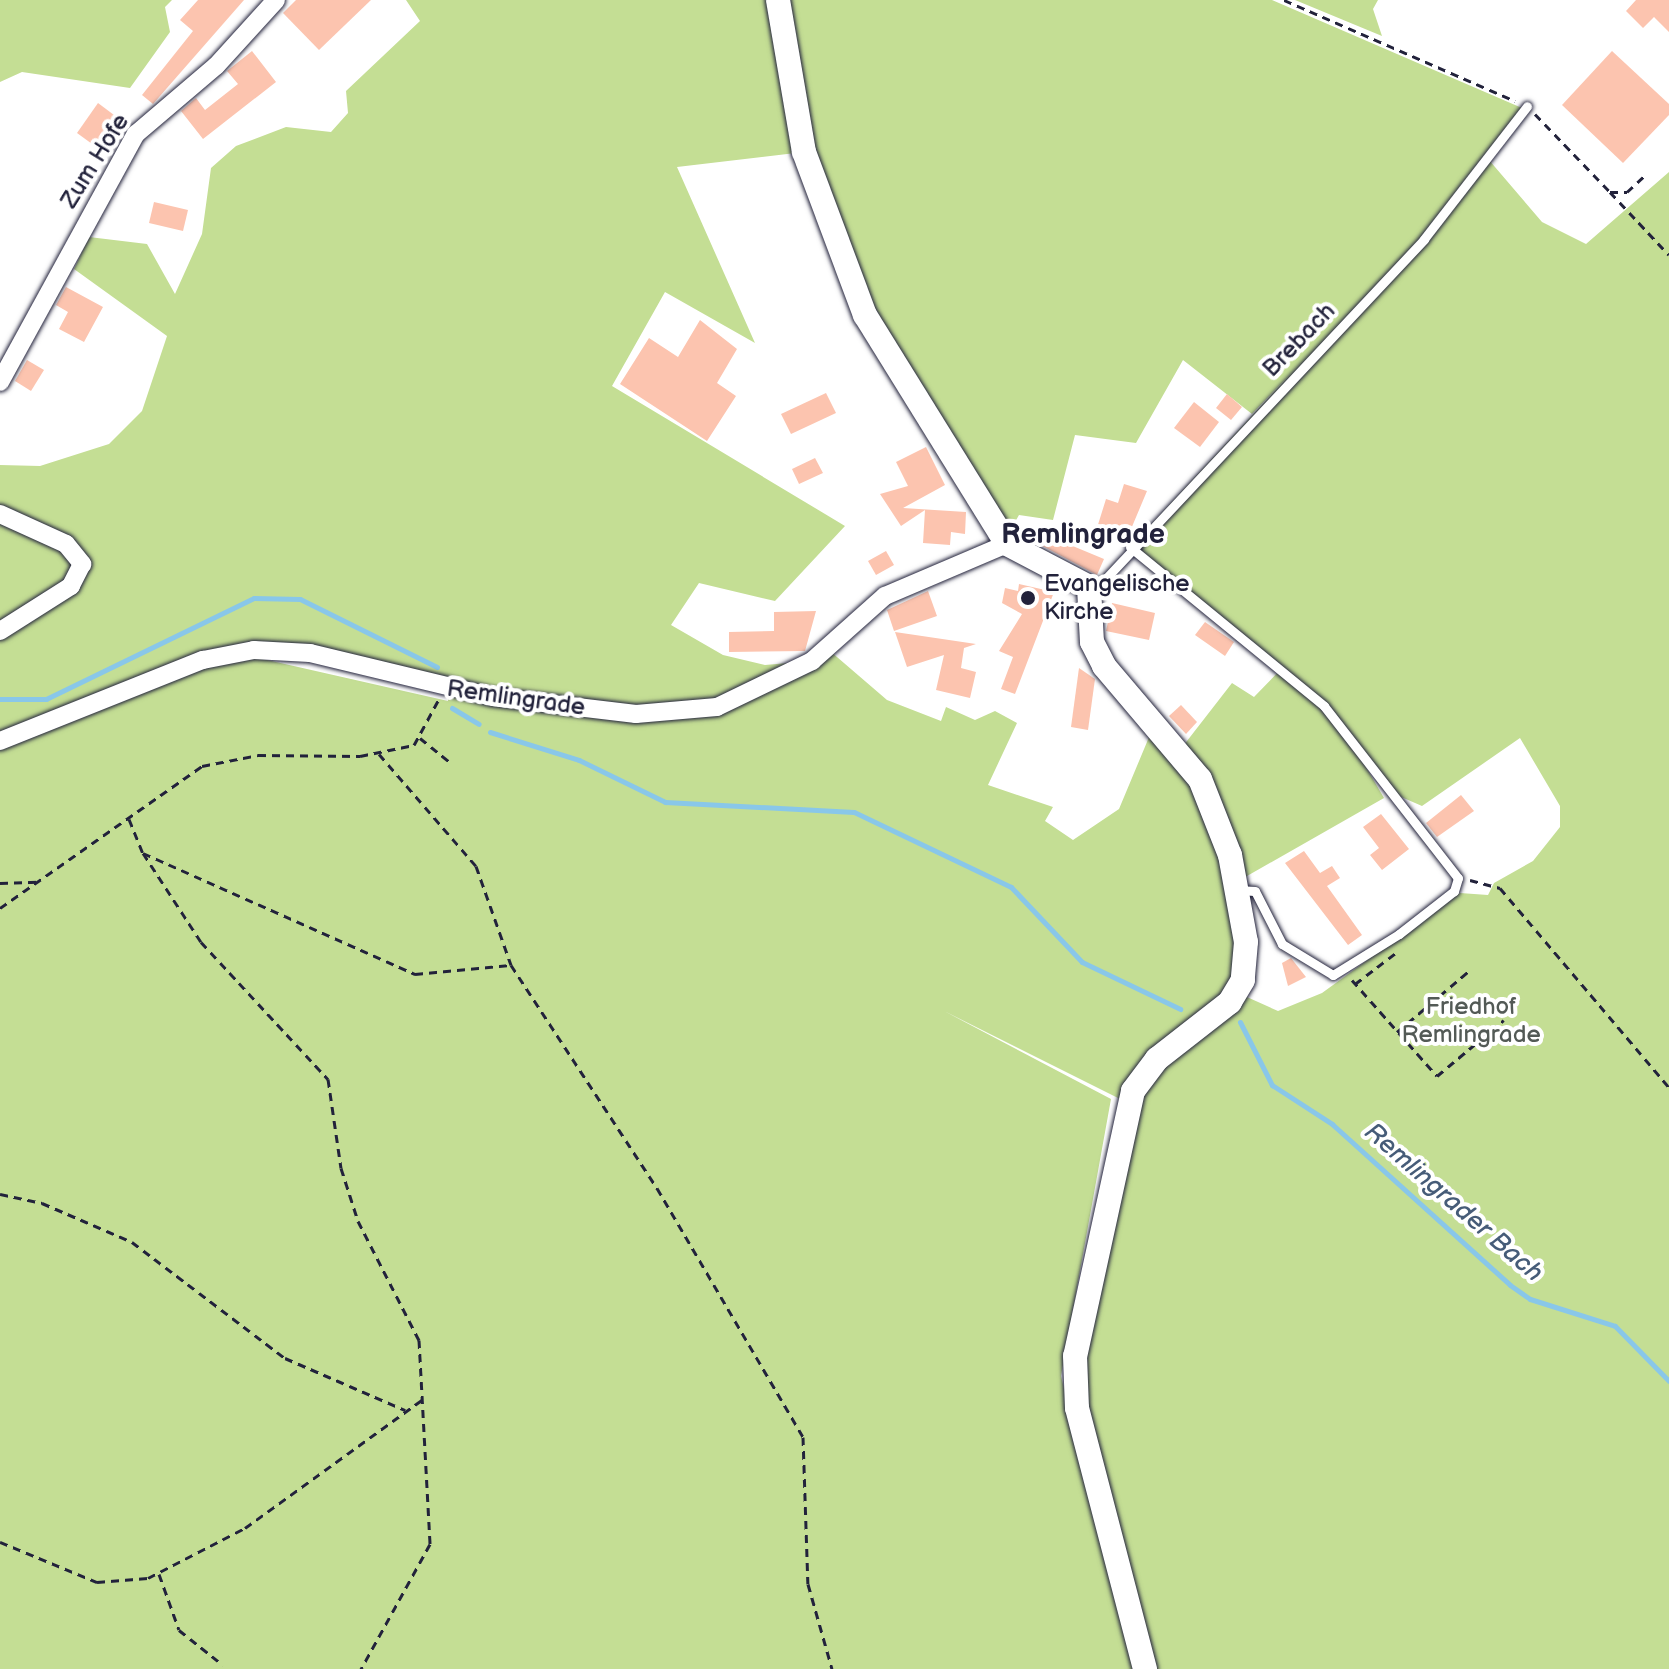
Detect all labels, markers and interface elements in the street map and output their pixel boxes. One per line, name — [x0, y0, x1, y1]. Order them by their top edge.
street label: Zum Hofe — [55, 109, 135, 213]
street label: Brebach — [1257, 297, 1341, 383]
district label: Remlingrade — [1001, 518, 1165, 552]
place label: Evangelische Kirche — [1044, 570, 1189, 626]
marker: Evangelische Kirche — [1019, 589, 1037, 607]
street label: Remlingrade — [445, 674, 587, 722]
park label: Friedhof Remlingrade — [1401, 993, 1541, 1049]
water label: Remlingrader Bach — [1357, 1117, 1549, 1289]

